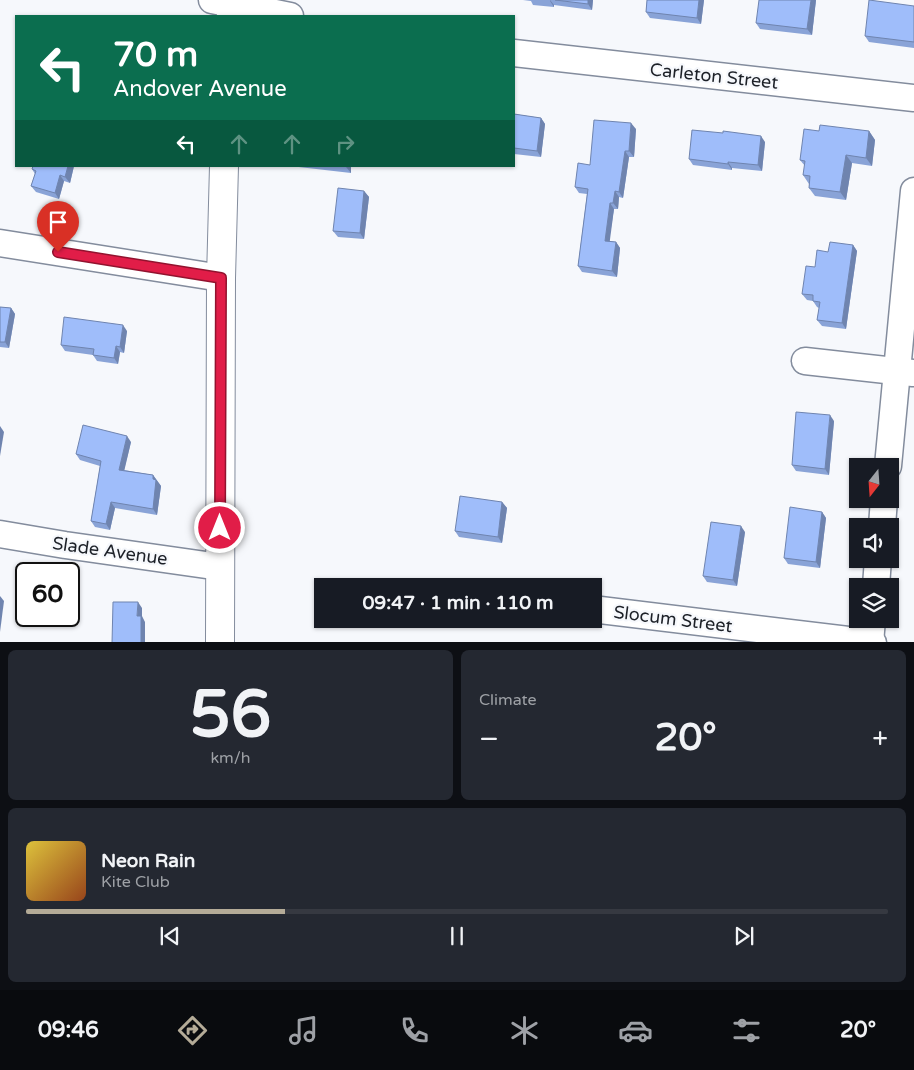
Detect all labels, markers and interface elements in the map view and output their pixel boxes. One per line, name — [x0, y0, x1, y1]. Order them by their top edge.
text: 70 m — [113, 34, 198, 76]
icon: left — [30, 35, 95, 100]
street label: Carleton Street — [649, 58, 779, 94]
text: Andover Avenue — [113, 76, 287, 102]
icon: left — [172, 130, 200, 158]
icon: ahead — [225, 130, 253, 158]
icon: ahead — [278, 130, 306, 158]
icon: right — [331, 130, 359, 158]
pin — [37, 201, 79, 252]
icon: arrive — [44, 208, 72, 236]
north arrow — [849, 458, 899, 508]
map controls — [849, 458, 899, 628]
position arrow — [193, 501, 245, 553]
button: sound — [849, 518, 899, 568]
street label: Slade Avenue — [51, 532, 169, 570]
speed limit sign: 60 — [15, 562, 80, 627]
button: layers — [849, 578, 899, 628]
text: 09:47 · 1 min · 110 m — [362, 592, 554, 614]
street label: Slocum Street — [612, 601, 734, 637]
text: 56 — [190, 676, 271, 755]
text: Climate — [479, 690, 537, 710]
text: 20° — [655, 715, 717, 761]
text: − — [479, 722, 499, 756]
text: + — [872, 722, 888, 756]
text: km/h — [210, 748, 251, 768]
text: Neon Rain — [101, 850, 195, 872]
text: Kite Club — [101, 872, 170, 892]
icon: previous — [156, 922, 184, 950]
icon: pause — [443, 922, 471, 950]
icon: next — [730, 922, 758, 950]
icon: directions — [175, 1013, 210, 1048]
icon: music — [286, 1013, 321, 1048]
icon: phone — [397, 1013, 432, 1048]
icon: climate — [507, 1013, 542, 1048]
icon: car — [618, 1013, 653, 1048]
icon: filters — [729, 1013, 764, 1048]
text: 09:46 — [38, 1017, 99, 1043]
text: 20° — [840, 1017, 876, 1043]

